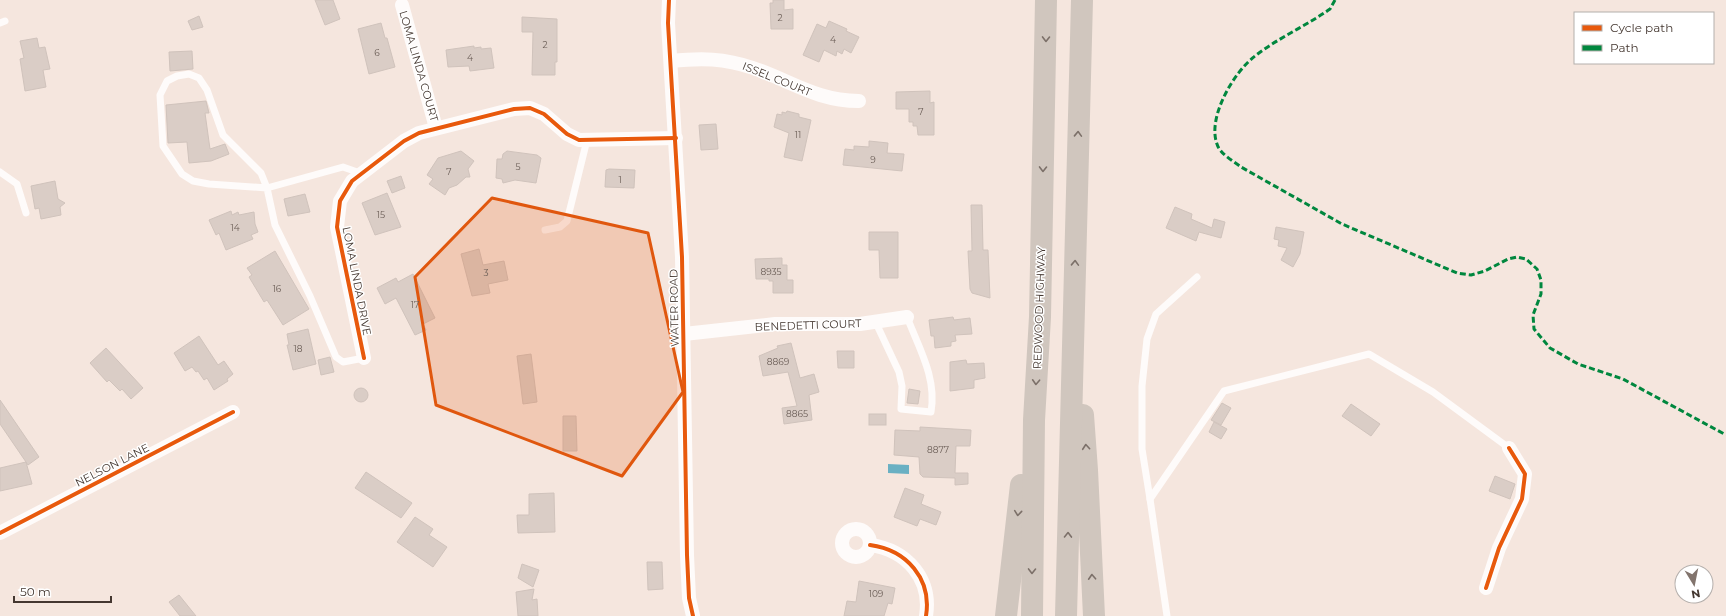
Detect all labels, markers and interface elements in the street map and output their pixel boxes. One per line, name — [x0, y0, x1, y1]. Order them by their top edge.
street label: LOMA LINDA COURT — [396, 9, 442, 124]
house number: 2 — [777, 12, 783, 23]
legend — [1574, 12, 1714, 64]
text: Cycle path — [1610, 20, 1673, 35]
house number: 4 — [830, 34, 836, 45]
one-way arrow — [1042, 36, 1050, 42]
house number: 2 — [542, 39, 548, 50]
text: Path — [1610, 40, 1639, 55]
house number: 6 — [374, 47, 380, 58]
house number: 4 — [467, 52, 473, 63]
street label: ISSEL COURT — [740, 59, 814, 99]
house number: 7 — [918, 106, 924, 117]
house number: 11 — [795, 129, 801, 140]
one-way arrow — [1074, 130, 1083, 137]
house number: 9 — [870, 154, 876, 165]
house number: 5 — [515, 161, 521, 172]
house number: 7 — [446, 166, 452, 177]
one-way arrow — [1039, 166, 1047, 172]
house number: 1 — [618, 174, 622, 185]
house number: 15 — [377, 209, 385, 220]
house number: 14 — [230, 222, 240, 233]
street label: LOMA LINDA DRIVE — [340, 225, 374, 337]
street label: REDWOOD HIGHWAY — [1030, 247, 1048, 369]
one-way arrow — [1071, 260, 1079, 266]
house number: 8935 — [760, 266, 782, 277]
house number: 3 — [483, 267, 489, 278]
street label: WATER ROAD — [666, 269, 682, 347]
house number: 16 — [273, 283, 282, 294]
house number: 17 — [411, 299, 419, 310]
street label: BENEDETTI COURT — [754, 316, 862, 334]
house number: 18 — [294, 343, 303, 354]
house number: 8869 — [767, 356, 790, 367]
one-way arrow — [1032, 379, 1040, 385]
house number: 8865 — [786, 408, 808, 419]
street label: NELSON LANE — [73, 440, 151, 490]
house number: 8877 — [927, 444, 949, 455]
one-way arrow — [1081, 444, 1090, 450]
one-way arrow — [1013, 510, 1022, 516]
one-way arrow — [1064, 532, 1072, 538]
north arrow — [1674, 564, 1714, 604]
one-way arrow — [1028, 568, 1036, 574]
one-way arrow — [1087, 574, 1096, 580]
scale bar — [14, 578, 111, 604]
text: 50 m — [20, 584, 51, 599]
text: N — [1690, 586, 1701, 602]
house number: 109 — [869, 588, 884, 599]

